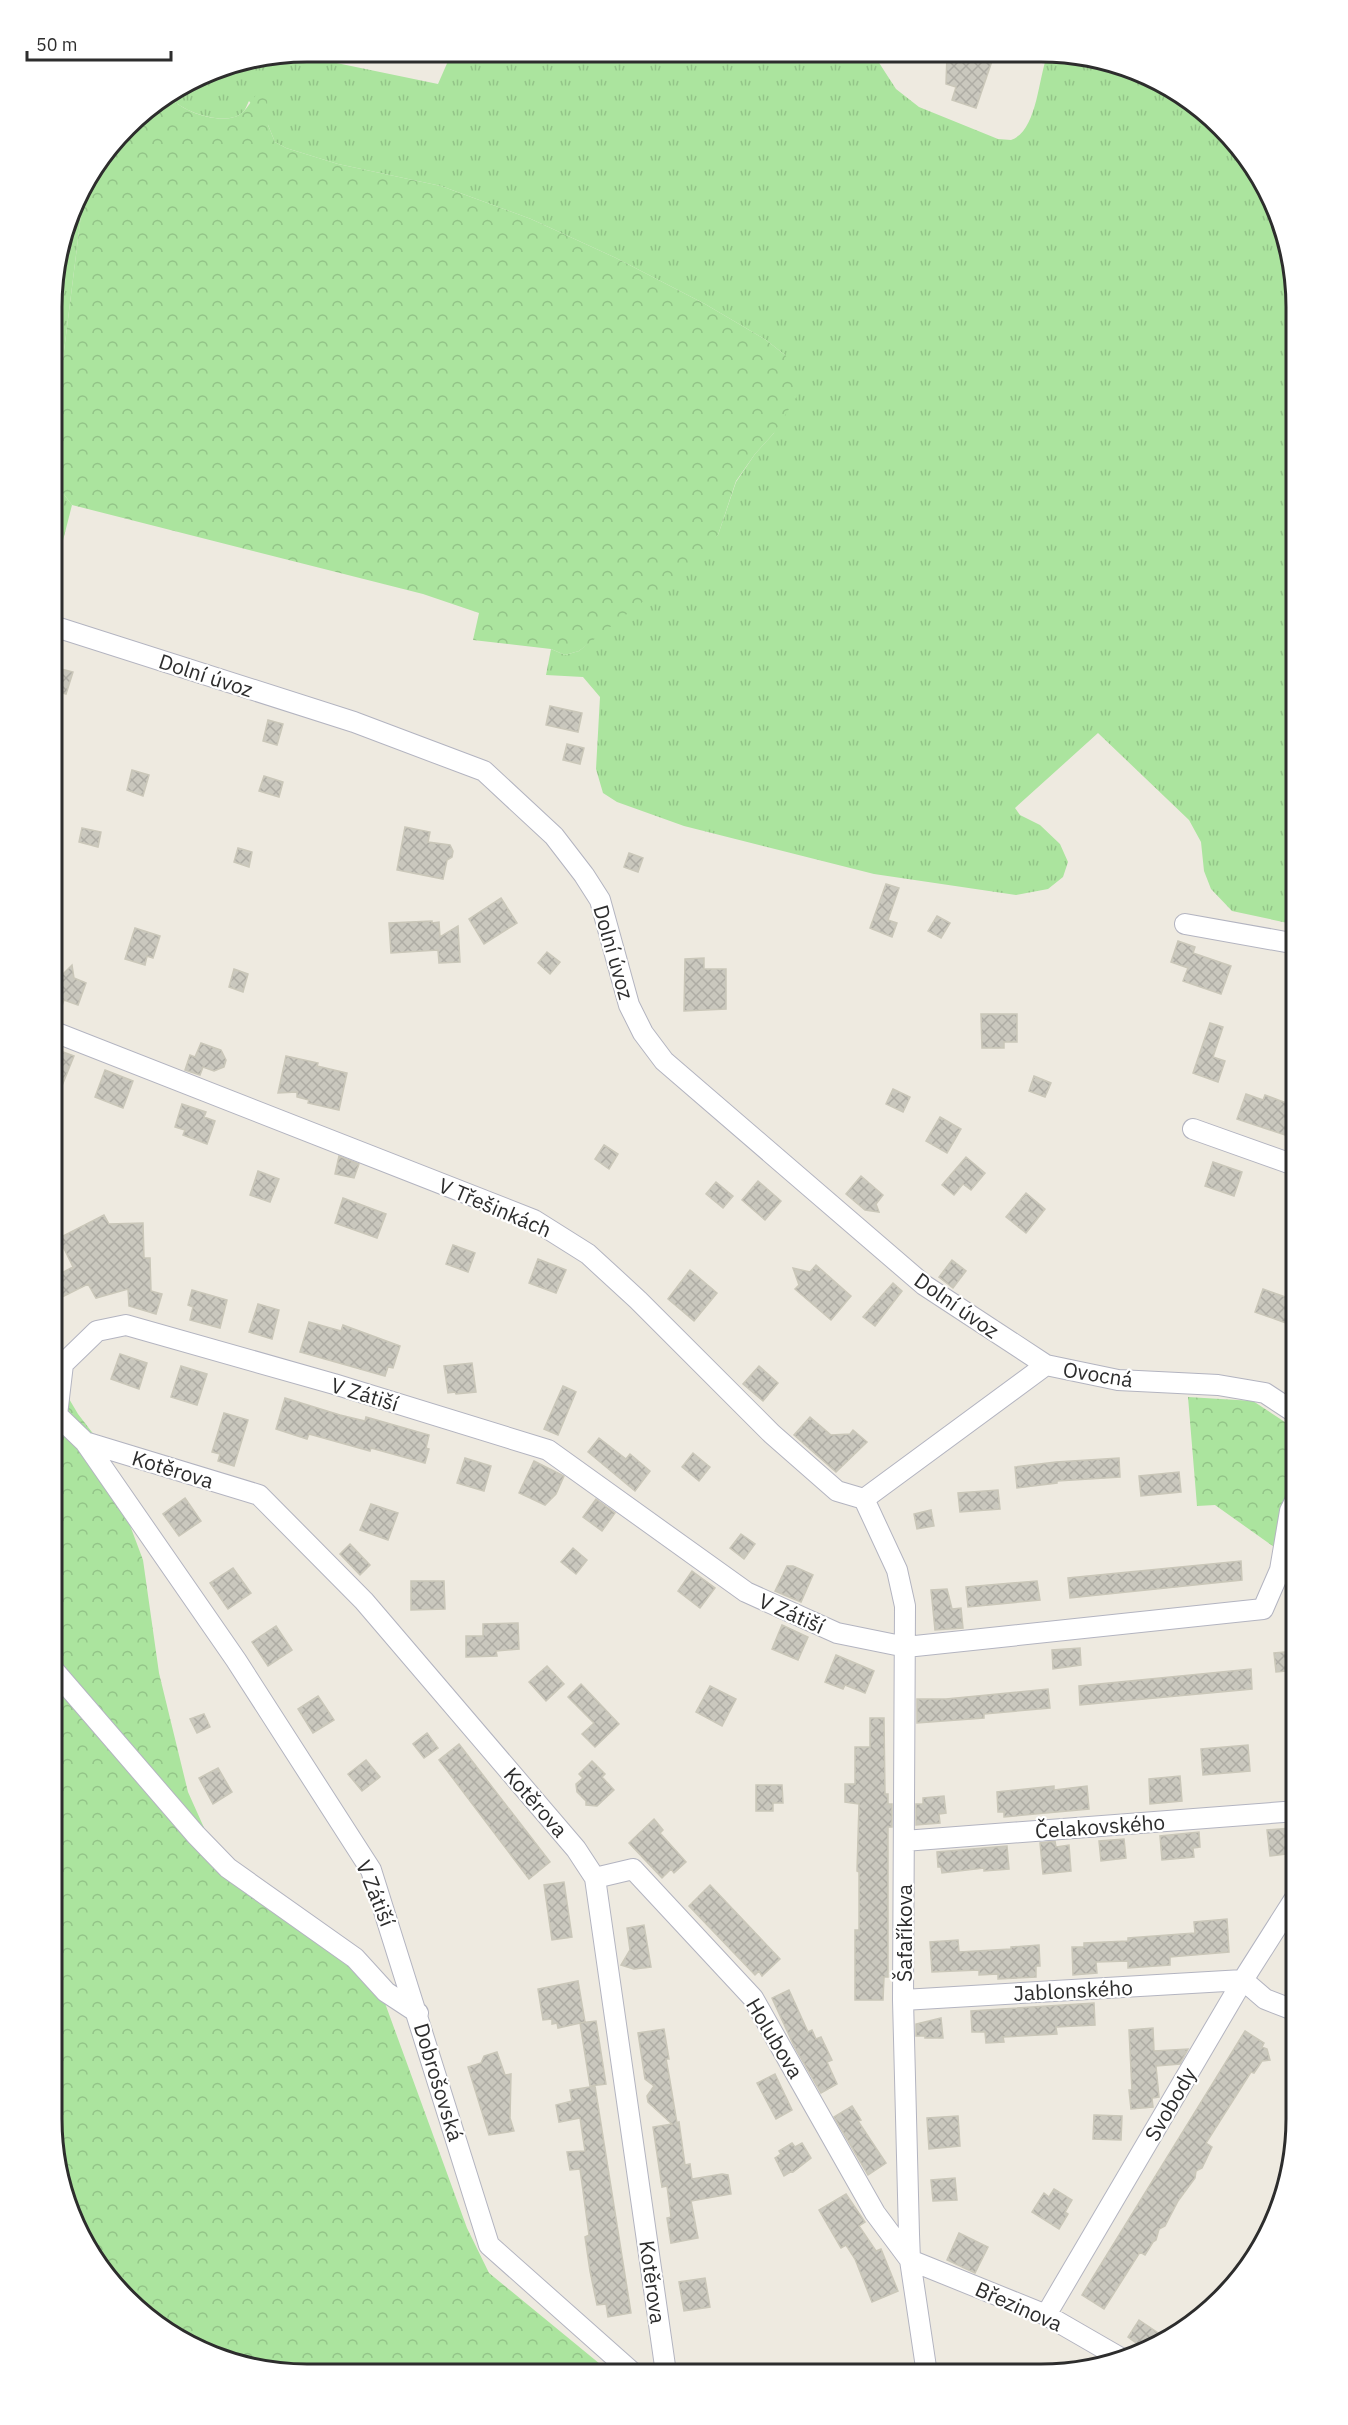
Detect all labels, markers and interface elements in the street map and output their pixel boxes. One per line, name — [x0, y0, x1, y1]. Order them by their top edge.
scale bar — [27, 24, 171, 62]
text: 50 m — [36, 33, 78, 56]
street label: Dolní úvoz — [155, 647, 257, 703]
street label: Dolní úvoz — [587, 901, 641, 1003]
street label: V Třešinkách — [434, 1171, 556, 1243]
street label: Dolní úvoz — [909, 1266, 1005, 1344]
street label: Ovocná — [1061, 1355, 1135, 1393]
street label: V Zátiší — [328, 1370, 402, 1418]
street label: Kotěrova — [129, 1443, 217, 1495]
street label: V Zátiší — [755, 1586, 829, 1640]
street label: Kotěrova — [498, 1761, 574, 1843]
street label: Čelakovského — [1034, 1807, 1166, 1845]
street label: V Zátiší — [350, 1856, 402, 1930]
street label: Šafaříkova — [890, 1884, 918, 1982]
street label: Jablonského — [1013, 1973, 1133, 2007]
street label: Holubova — [740, 1992, 810, 2084]
street label: Dobrošovská — [408, 2020, 470, 2144]
street label: Svobody — [1138, 2062, 1203, 2146]
street label: Kotěrova — [633, 2238, 673, 2326]
street label: Březinova — [971, 2274, 1067, 2338]

